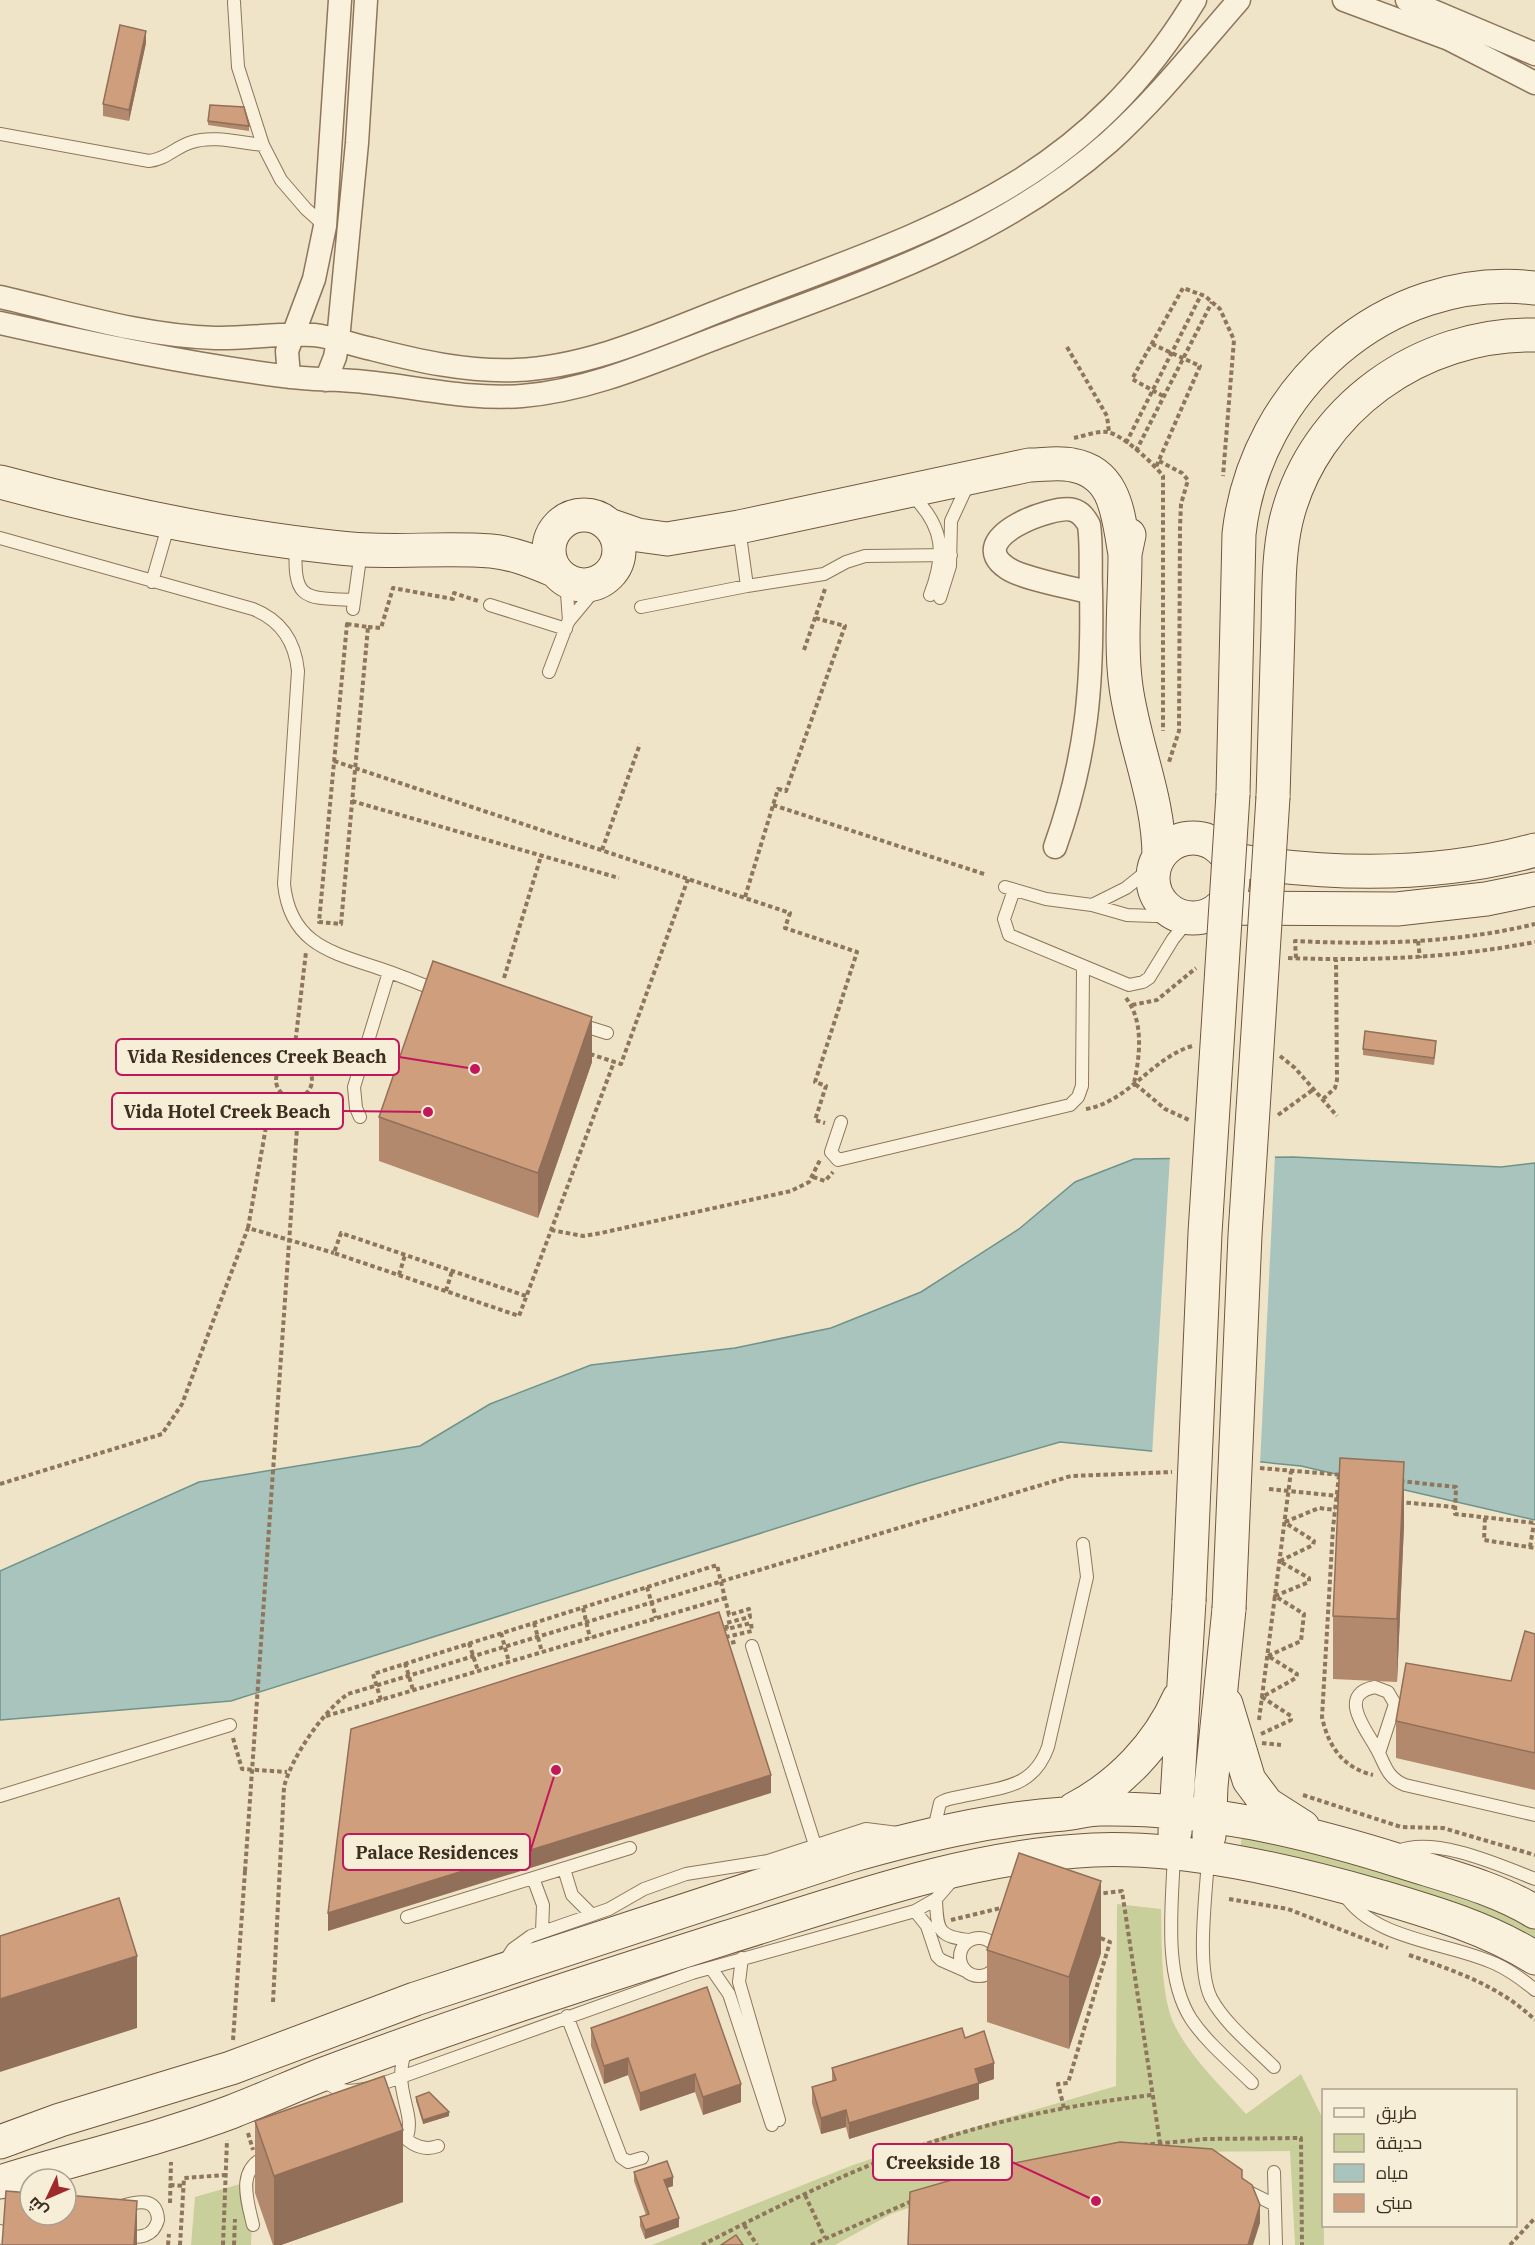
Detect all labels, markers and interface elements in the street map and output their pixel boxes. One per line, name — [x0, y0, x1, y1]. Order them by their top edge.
callout: Vida Residences Creek Beach — [116, 1039, 399, 1075]
text: Vida Residences Creek Beach — [127, 1045, 387, 1068]
callout: Vida Hotel Creek Beach — [112, 1093, 343, 1129]
text: Vida Hotel Creek Beach — [123, 1100, 331, 1123]
callout: Palace Residences — [343, 1834, 530, 1870]
text: Palace Residences — [356, 1841, 518, 1864]
legend — [1322, 2089, 1517, 2227]
text: طريق — [1376, 2101, 1417, 2125]
text: حديقة — [1376, 2131, 1422, 2154]
callout: Creekside 18 — [873, 2144, 1012, 2180]
text: Creekside 18 — [886, 2151, 1000, 2174]
text: مياه — [1376, 2161, 1409, 2184]
north arrow — [18, 2167, 78, 2227]
text: مبنى — [1376, 2191, 1413, 2214]
text: ش — [23, 2193, 52, 2222]

